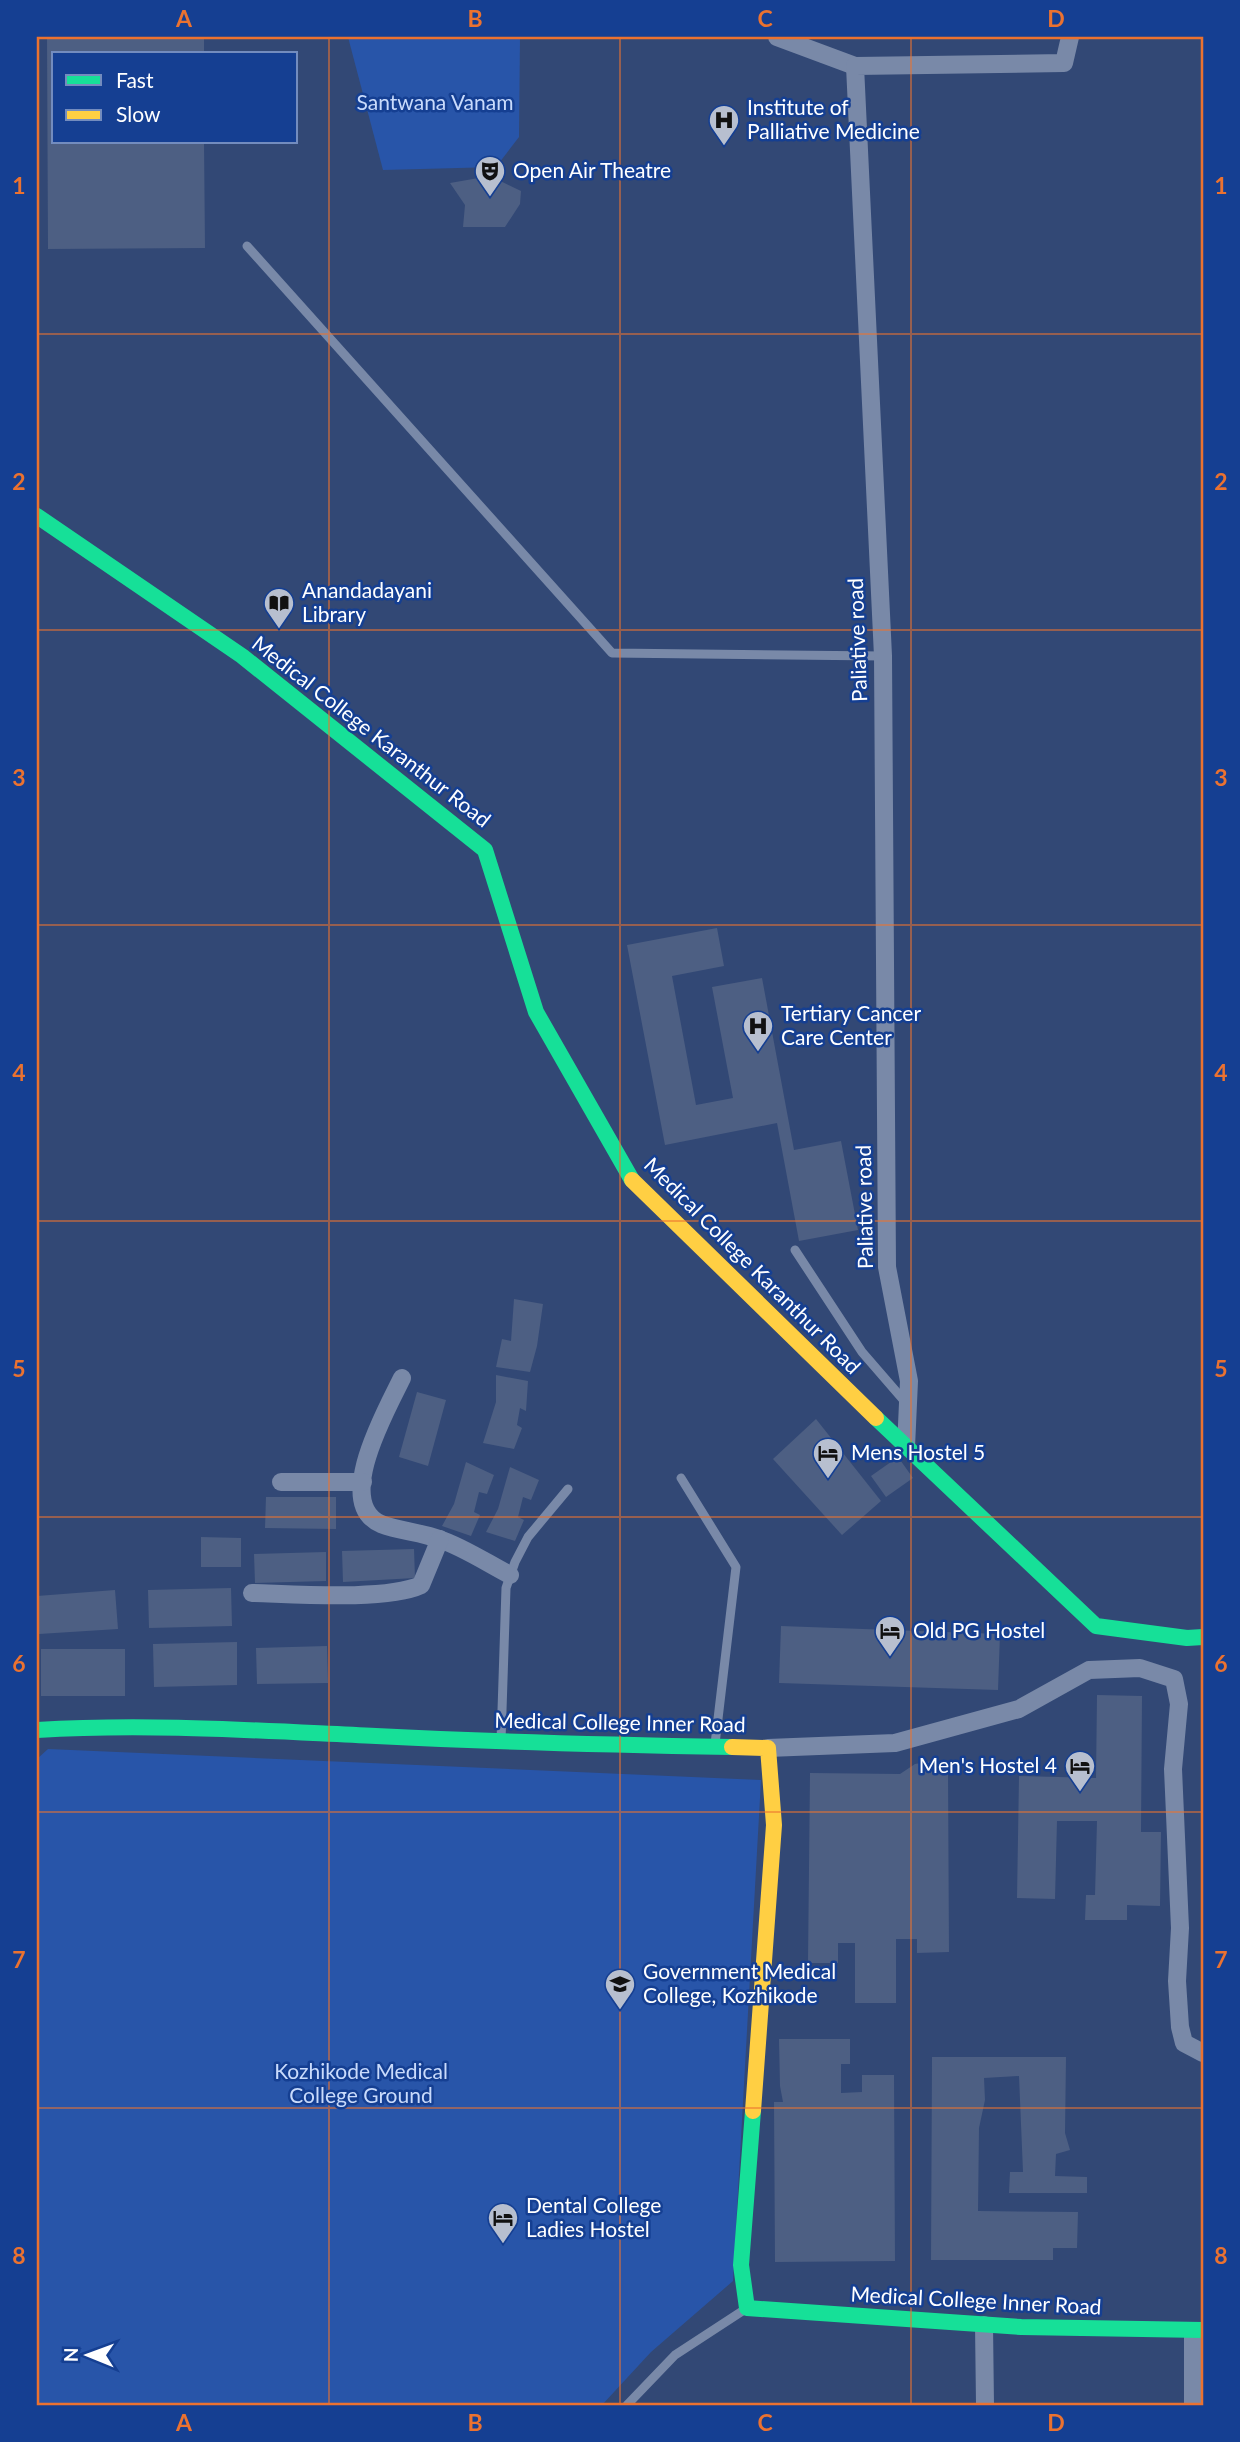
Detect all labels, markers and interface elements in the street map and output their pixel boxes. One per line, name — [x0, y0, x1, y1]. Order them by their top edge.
text: A — [175, 4, 193, 32]
text: B — [467, 4, 483, 32]
text: C — [757, 4, 773, 32]
text: D — [1047, 4, 1065, 32]
legend — [52, 52, 298, 144]
text: Fast — [116, 67, 154, 92]
park label: Santwana Vanam — [357, 89, 513, 114]
place label: Institute of Palliative Medicine — [747, 94, 920, 143]
text: Slow — [116, 101, 161, 126]
hospital icon: Institute of Palliative Medicine — [707, 103, 741, 147]
theatre icon: Open Air Theatre — [473, 154, 507, 198]
place label: Open Air Theatre — [513, 157, 671, 182]
text: 1 — [12, 171, 26, 199]
text: 1 — [1214, 171, 1228, 199]
text: 2 — [12, 467, 26, 495]
text: 2 — [1214, 467, 1228, 495]
place label: Anandadayani Library — [302, 577, 432, 626]
street label: Paliative road — [842, 578, 871, 703]
library icon: Anandadayani Library — [262, 586, 296, 630]
street label: Medical College Karanthur Road — [248, 630, 496, 832]
text: 3 — [12, 763, 26, 791]
text: 3 — [1214, 763, 1228, 791]
place label: Tertiary Cancer Care Center — [781, 1000, 921, 1049]
hospital icon: Tertiary Cancer Care Center — [741, 1009, 775, 1053]
text: 4 — [12, 1058, 26, 1086]
text: 4 — [1214, 1058, 1228, 1086]
street label: Paliative road — [850, 1145, 877, 1269]
street label: Medical College Karanthur Road — [640, 1152, 866, 1378]
text: 5 — [12, 1354, 26, 1382]
text: 5 — [1214, 1354, 1228, 1382]
hotel icon: Mens Hostel 5 — [811, 1436, 845, 1480]
place label: Mens Hostel 5 — [851, 1439, 985, 1464]
hotel icon: Old PG Hostel — [873, 1614, 907, 1658]
place label: Old PG Hostel — [913, 1617, 1045, 1642]
text: 6 — [12, 1649, 26, 1677]
text: 6 — [1214, 1649, 1228, 1677]
street label: Medical College Inner Road — [494, 1707, 746, 1736]
hotel icon: Men's Hostel 4 — [1063, 1749, 1097, 1793]
place label: Men's Hostel 4 — [919, 1752, 1057, 1777]
text: 7 — [12, 1945, 26, 1973]
text: 7 — [1214, 1945, 1228, 1973]
place label: Government Medical College, Kozhikode — [643, 1958, 836, 2007]
school or university icon: Government Medical College, Kozhikode — [603, 1967, 637, 2011]
park label: Kozhikode Medical College Ground — [274, 2058, 448, 2107]
place label: Dental College Ladies Hostel — [526, 2192, 661, 2241]
hotel icon: Dental College Ladies Hostel — [486, 2201, 520, 2245]
text: 8 — [12, 2241, 26, 2269]
text: 8 — [1214, 2241, 1228, 2269]
street label: Medical College Inner Road — [850, 2280, 1102, 2319]
north arrow — [52, 2320, 122, 2390]
text: N — [59, 2347, 82, 2362]
text: A — [175, 2408, 193, 2436]
text: B — [467, 2408, 483, 2436]
text: C — [757, 2408, 773, 2436]
text: D — [1047, 2408, 1065, 2436]

